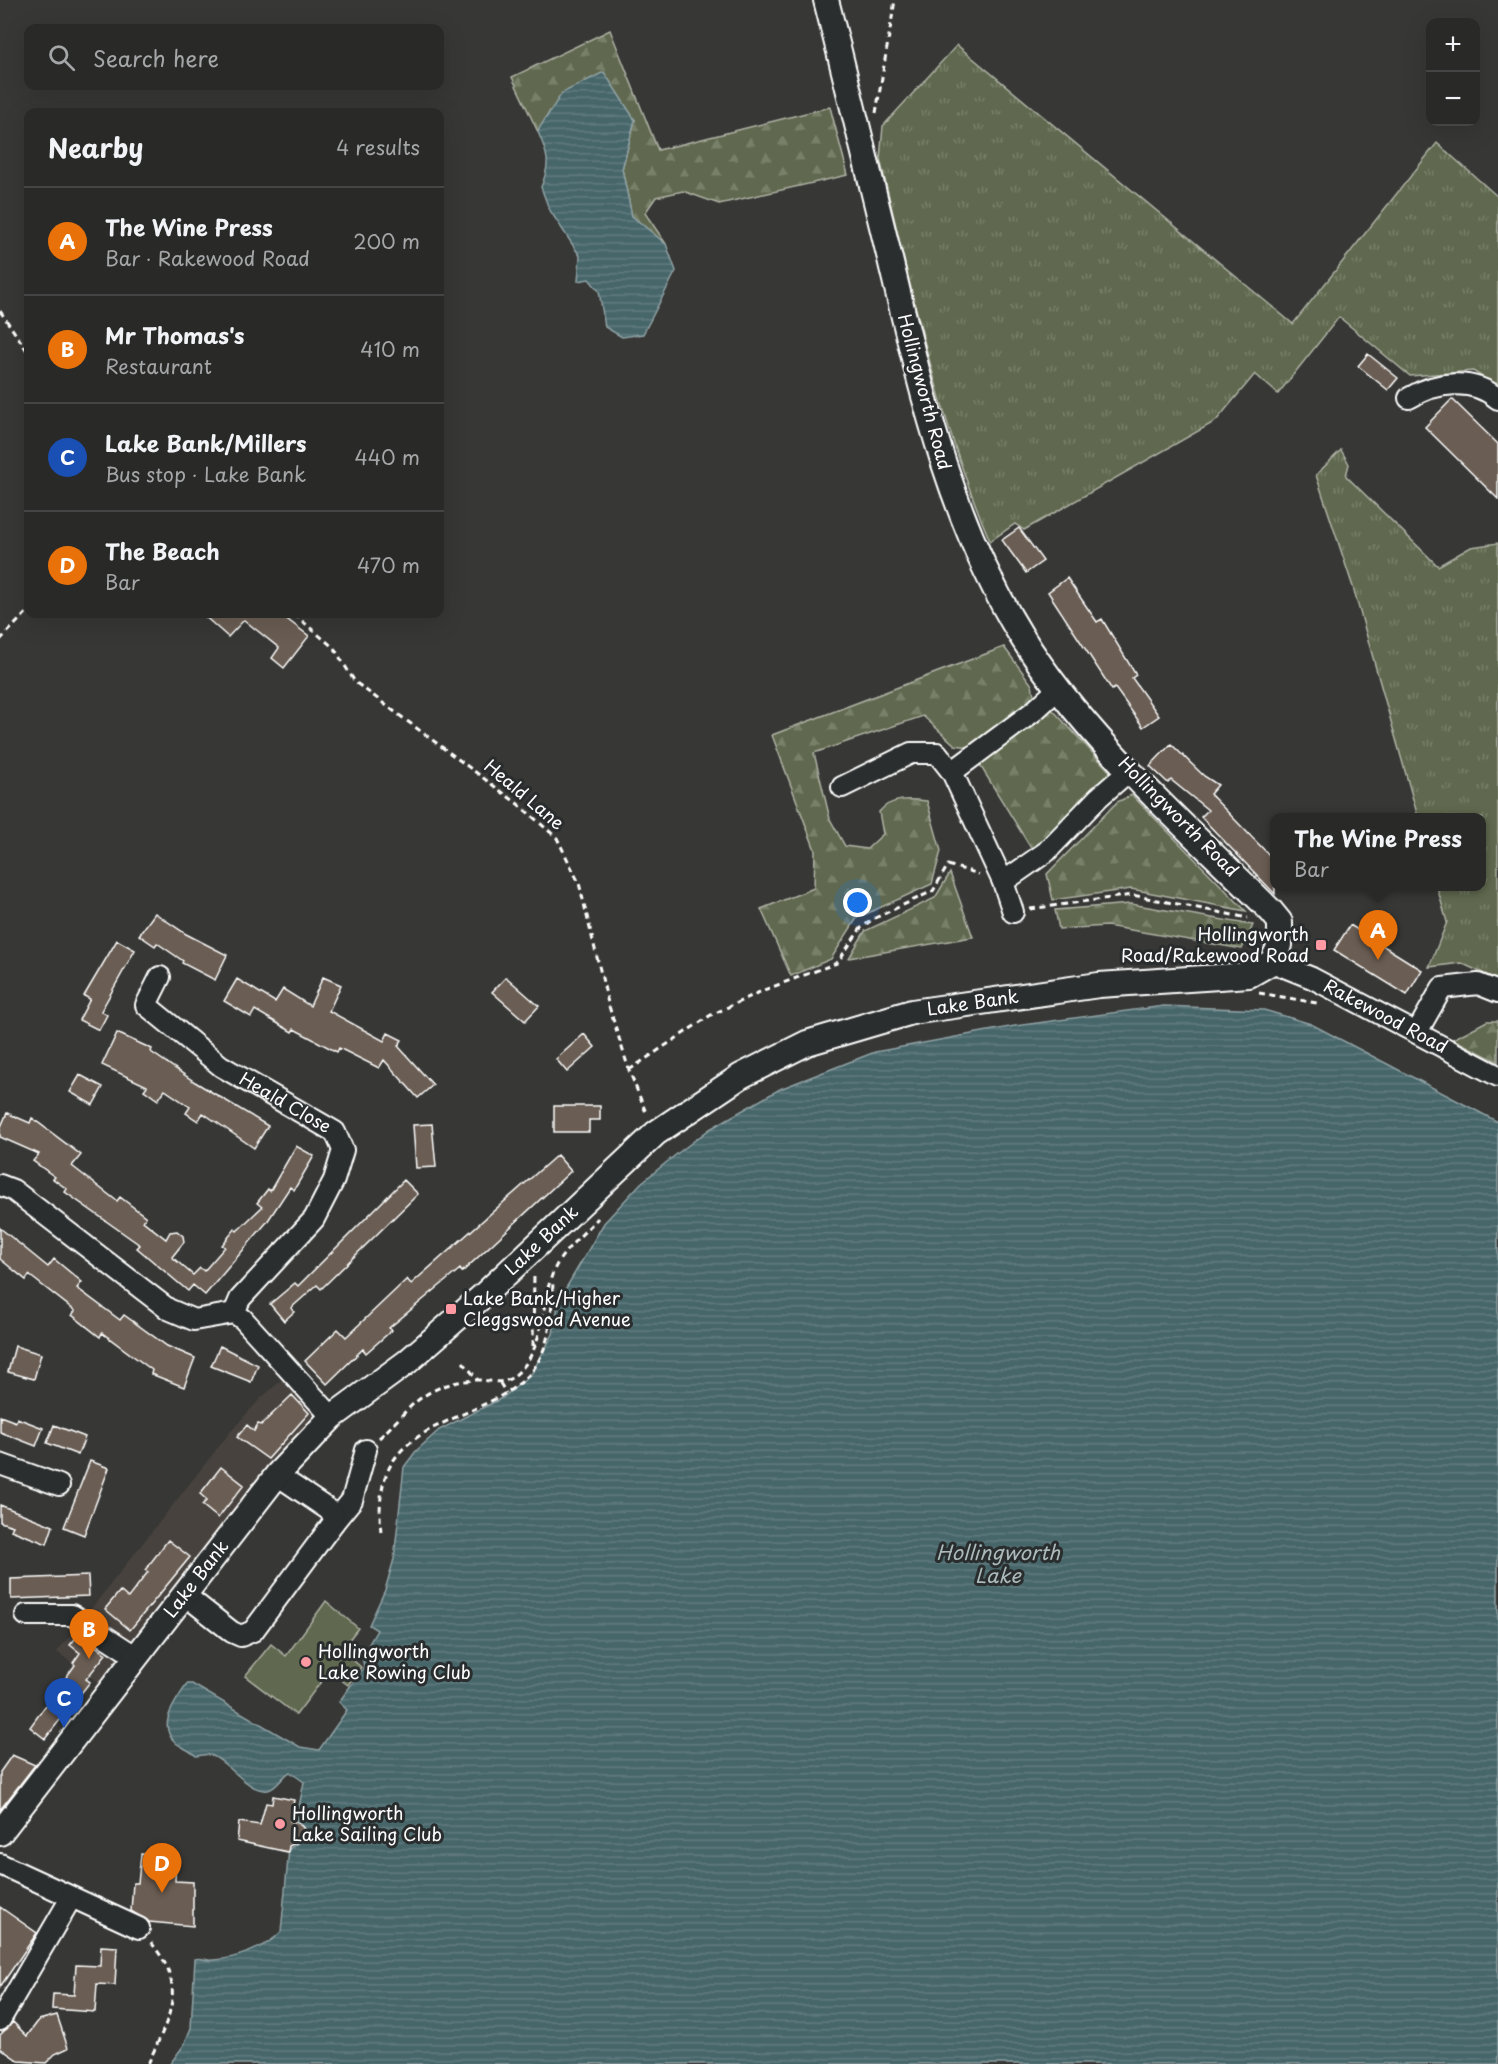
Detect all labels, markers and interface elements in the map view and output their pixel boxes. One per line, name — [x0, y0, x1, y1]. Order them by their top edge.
map controls — [1426, 18, 1480, 126]
button: + — [1426, 18, 1480, 72]
search box — [24, 24, 444, 90]
icon: search — [45, 41, 78, 74]
text: Search here — [93, 41, 219, 74]
button: − — [1426, 72, 1480, 126]
text: Nearby — [48, 128, 143, 167]
text: 4 results — [336, 132, 420, 162]
text: The Wine Press — [105, 210, 273, 243]
text: A — [60, 226, 75, 256]
text: 200 m — [353, 226, 420, 256]
text: Bar · Rakewood Road — [105, 243, 310, 273]
street label: Hollingworth Road — [892, 310, 959, 473]
text: Mr Thomas's — [105, 318, 245, 351]
text: B — [61, 334, 74, 364]
text: 410 m — [360, 334, 420, 364]
text: Restaurant — [105, 351, 212, 381]
text: Lake Bank/Millers — [105, 426, 307, 459]
text: C — [60, 442, 75, 472]
text: 440 m — [355, 442, 420, 472]
text: Bus stop · Lake Bank — [105, 459, 306, 489]
text: The Beach — [105, 534, 220, 567]
text: D — [60, 550, 75, 580]
text: 470 m — [357, 550, 420, 580]
text: Bar — [105, 567, 140, 597]
street label: Hollingworth Road — [1113, 750, 1245, 882]
street label: Heald Lane — [479, 752, 571, 836]
popup — [1270, 813, 1486, 891]
text: The Wine Press — [1294, 821, 1462, 854]
text: Bar — [1294, 854, 1329, 884]
your location — [843, 888, 872, 917]
pin: A — [1358, 910, 1398, 960]
place label: Hollingworth Road/Rakewood Road — [1121, 920, 1309, 968]
marker: Hollingworth Road/Rakewood Road — [1314, 938, 1328, 952]
street label: Rakewood Road — [1319, 971, 1453, 1059]
street label: Lake Bank — [925, 982, 1020, 1022]
street label: Heald Close — [235, 1064, 337, 1139]
street label: Lake Bank — [498, 1198, 584, 1281]
place label: Lake Bank/Higher Cleggswood Avenue — [463, 1284, 631, 1332]
marker: Lake Bank/Higher Cleggswood Avenue — [444, 1302, 458, 1316]
street label: Lake Bank — [156, 1533, 234, 1623]
water label: Hollingworth Lake — [936, 1537, 1060, 1590]
pin: B — [70, 1610, 109, 1659]
place label: Hollingworth Lake Rowing Club — [318, 1637, 471, 1685]
marker: Hollingworth Lake Rowing Club — [299, 1655, 313, 1669]
pin: C — [44, 1678, 84, 1728]
place label: Hollingworth Lake Sailing Club — [292, 1799, 442, 1847]
marker: Hollingworth Lake Sailing Club — [273, 1817, 287, 1831]
pin: D — [142, 1844, 182, 1893]

